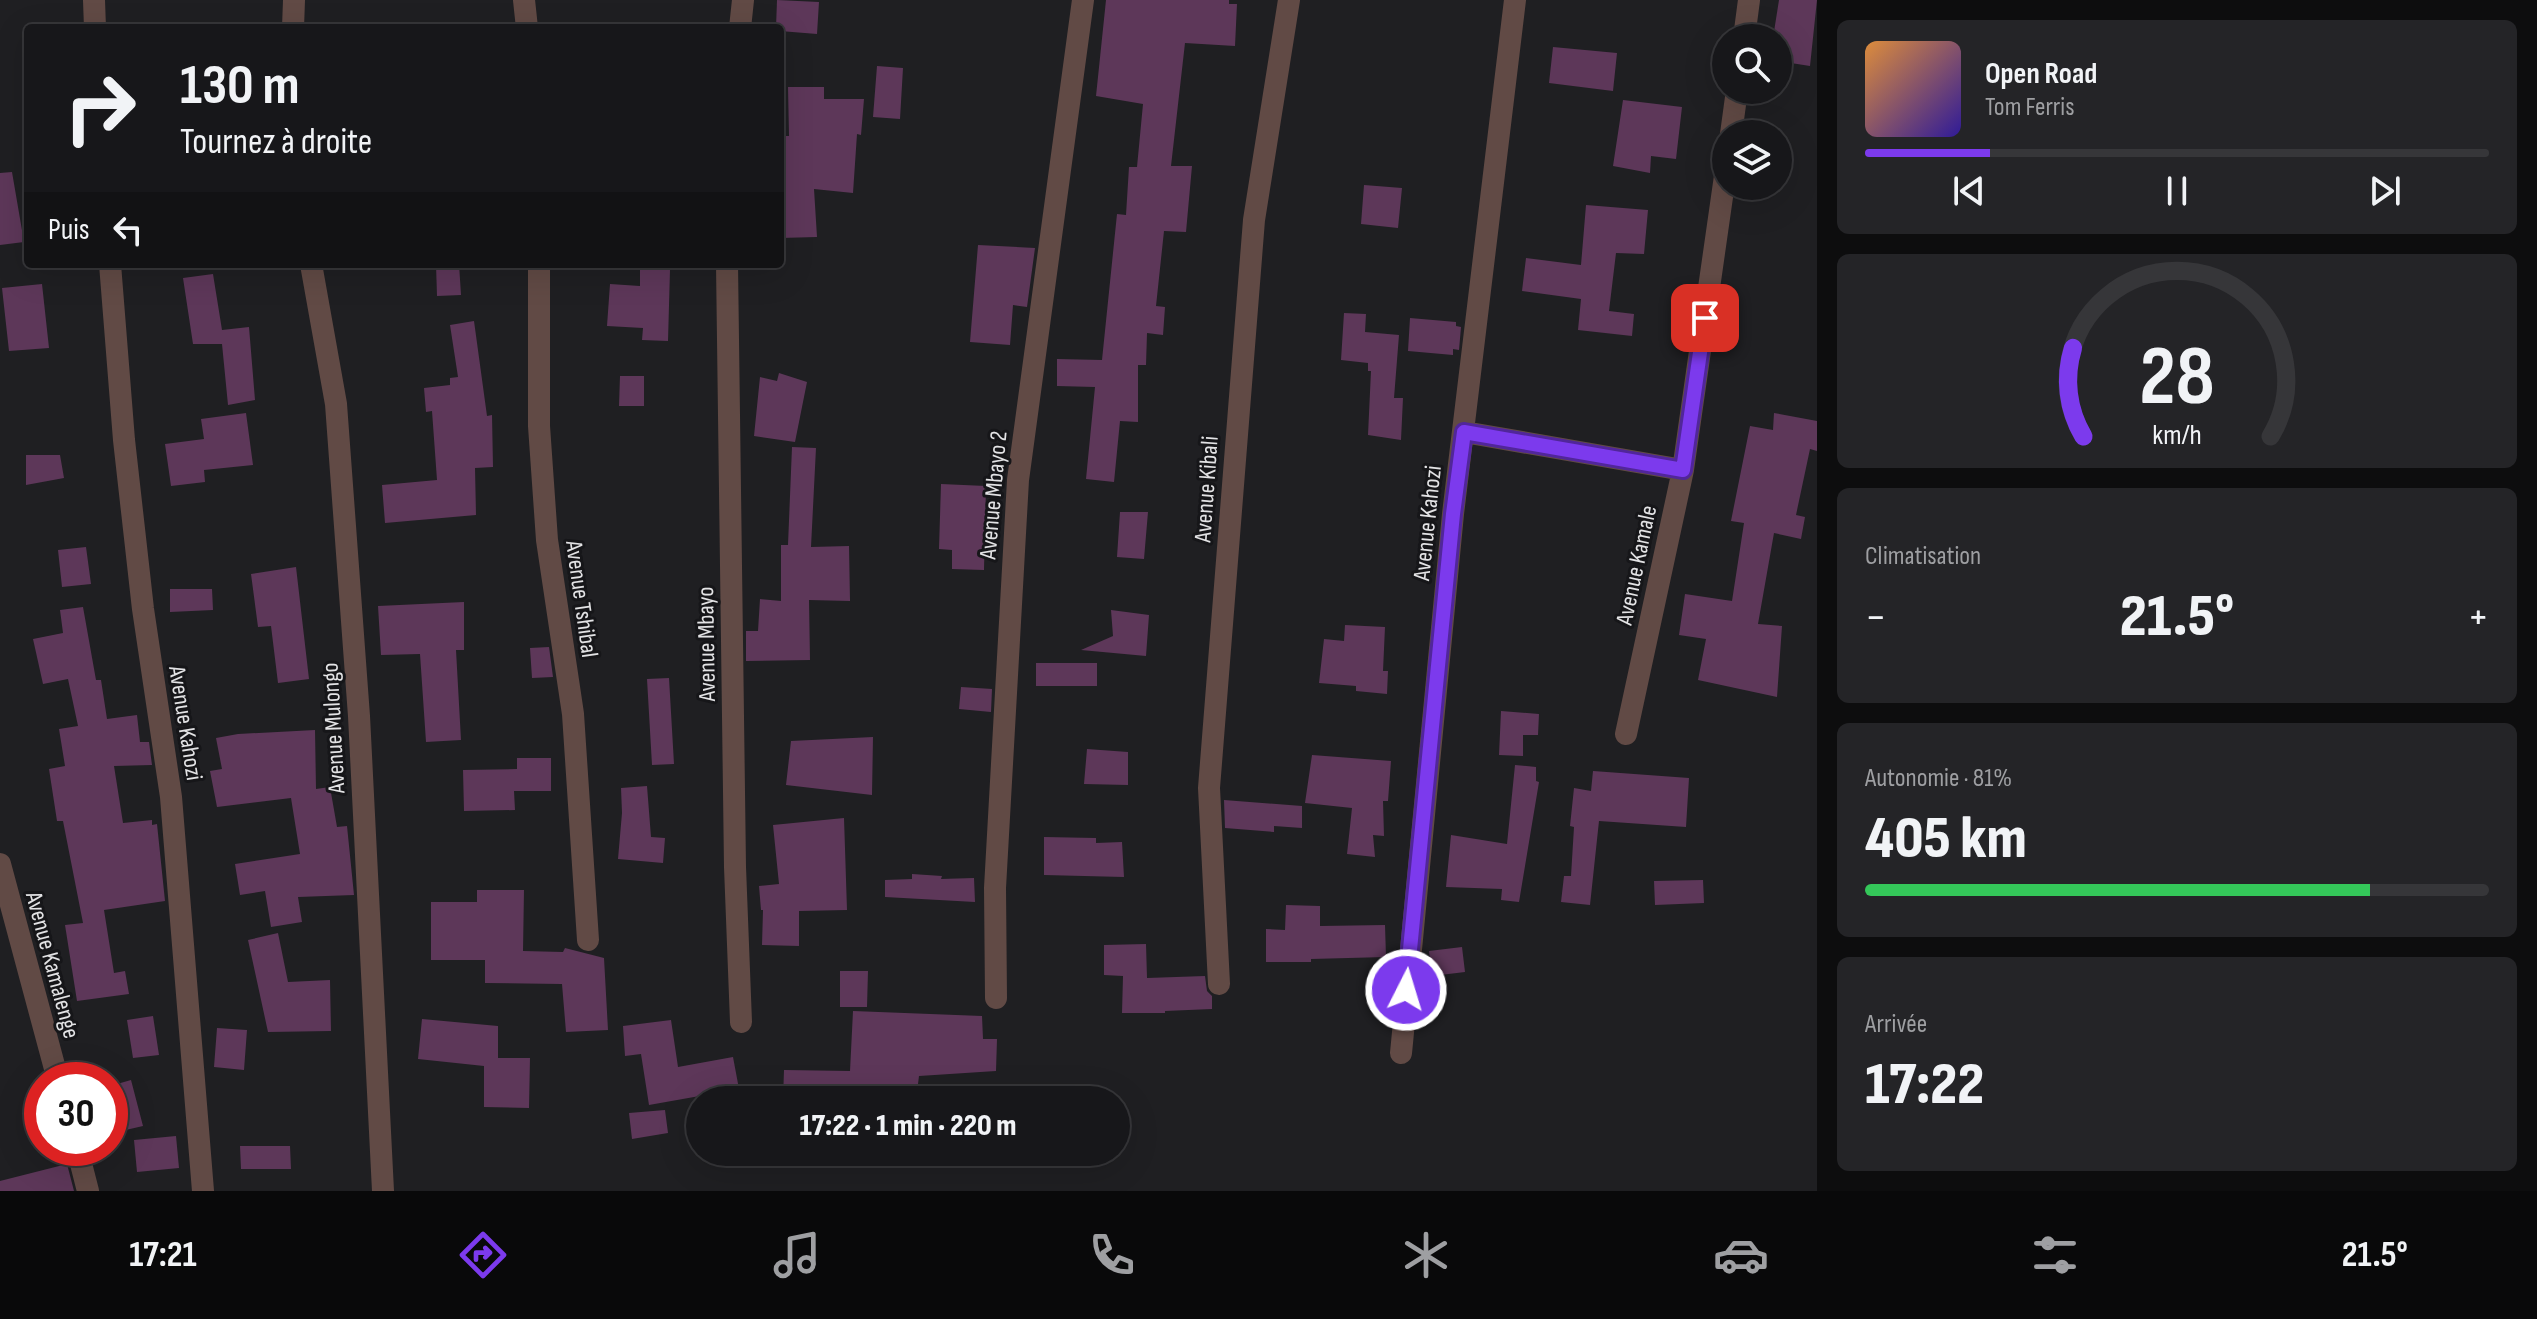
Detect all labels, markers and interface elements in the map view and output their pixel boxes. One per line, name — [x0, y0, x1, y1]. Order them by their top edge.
map controls — [1712, 24, 1792, 200]
button: search — [1712, 24, 1792, 104]
text: 130 m — [180, 53, 300, 120]
icon: right — [48, 56, 152, 160]
text: Open Road — [1985, 56, 2097, 92]
text: Tom Ferris — [1985, 92, 2075, 123]
button: layers — [1712, 120, 1792, 200]
text: Tournez à droite — [180, 121, 372, 164]
icon: previous — [1947, 169, 1991, 213]
icon: pause — [2155, 169, 2199, 213]
icon: next — [2363, 169, 2407, 213]
icon: left — [106, 208, 150, 252]
text: Puis — [48, 212, 90, 248]
pin — [1671, 284, 1739, 352]
icon: arrive — [1683, 296, 1727, 340]
text: 28 — [2139, 328, 2215, 428]
text: km/h — [2152, 418, 2202, 453]
street label: Avenue Mbayo 2 — [973, 430, 1014, 561]
street label: Avenue Kibali — [1188, 435, 1225, 544]
street label: Avenue Kahozi — [1407, 464, 1448, 583]
street label: Avenue Kamale — [1609, 503, 1663, 628]
street label: Avenue Tshibal — [559, 538, 604, 659]
text: Climatisation — [1865, 541, 1981, 572]
text: 21.5° — [2120, 581, 2234, 653]
street label: Avenue Mbayo — [691, 586, 722, 703]
text: − — [1865, 591, 1887, 644]
text: + — [2467, 591, 2489, 644]
street label: Avenue Mulongo — [316, 662, 351, 795]
street label: Avenue Kahozi — [162, 663, 209, 782]
text: Autonomie · 81% — [1865, 763, 2012, 794]
text: 405 km — [1865, 803, 2027, 875]
street label: Avenue Kamalenge — [19, 888, 86, 1042]
position arrow — [1364, 948, 1448, 1032]
text: Arrivée — [1865, 1009, 1927, 1040]
text: 17:22 — [1865, 1049, 1984, 1121]
speed limit sign: 30 — [24, 1062, 128, 1166]
text: 17:22 · 1 min · 220 m — [800, 1108, 1016, 1144]
icon: directions — [455, 1227, 511, 1283]
icon: music — [769, 1227, 825, 1283]
icon: phone — [1084, 1227, 1140, 1283]
icon: climate — [1398, 1227, 1454, 1283]
icon: car — [1713, 1227, 1769, 1283]
icon: filters — [2027, 1227, 2083, 1283]
text: 17:21 — [129, 1234, 197, 1277]
text: 21.5° — [2342, 1234, 2408, 1277]

